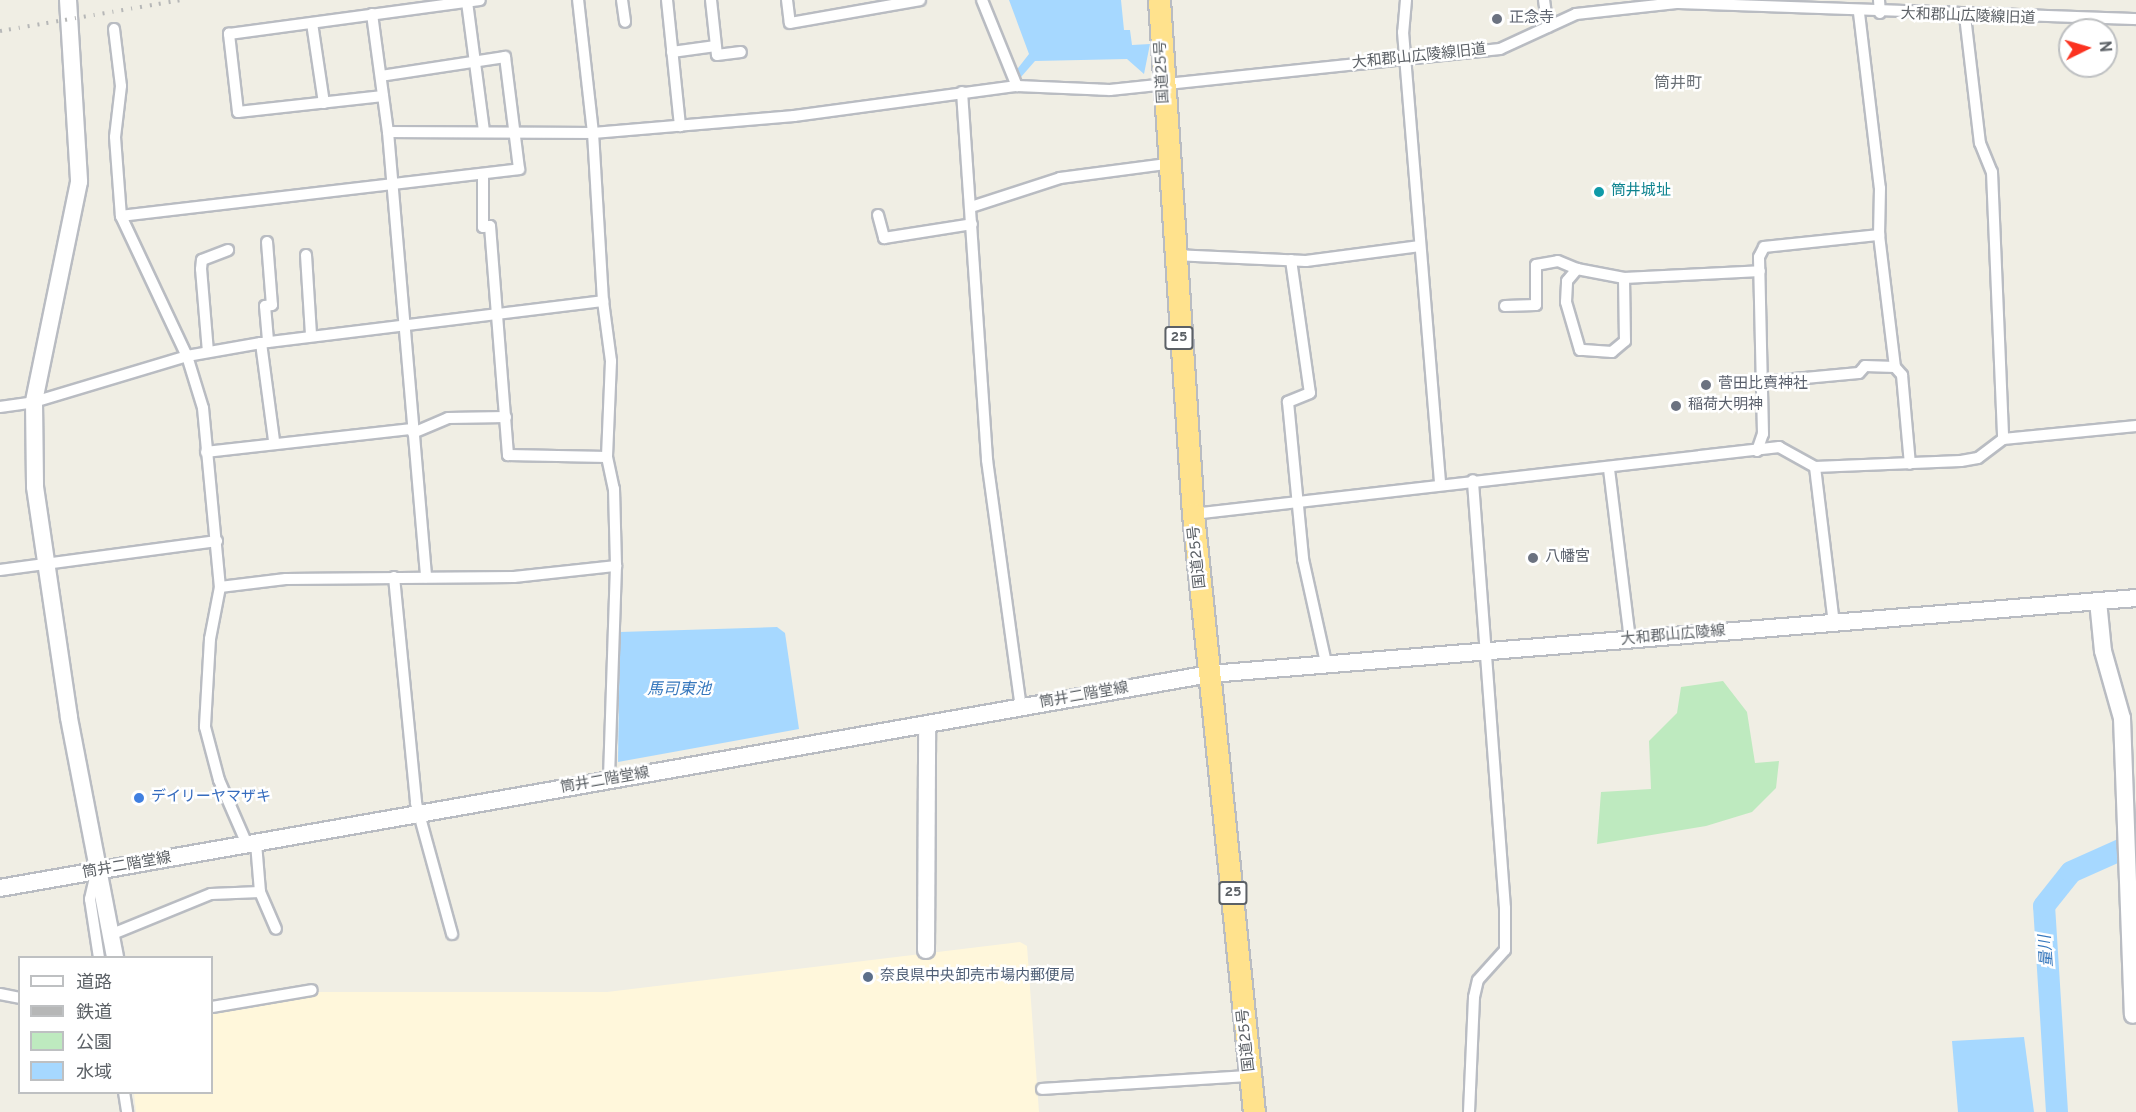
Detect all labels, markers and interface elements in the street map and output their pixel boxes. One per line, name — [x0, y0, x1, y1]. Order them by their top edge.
street label: 大和郡山広陵線旧道 — [1900, 6, 2036, 28]
place label: 正念寺 — [1509, 10, 1554, 28]
marker: 正念寺 — [1490, 12, 1504, 26]
north arrow — [2058, 18, 2118, 78]
street label: 国道25号 — [1152, 40, 1174, 104]
text: N — [2093, 40, 2114, 53]
street label: 大和郡山広陵線旧道 — [1351, 41, 1487, 73]
district label: 筒井町 — [1654, 74, 1702, 94]
place label: 筒井城址 — [1611, 183, 1671, 201]
marker: 筒井城址 — [1592, 185, 1606, 199]
road number: 25 — [1164, 327, 1194, 349]
place label: 菅田比賣神社 — [1718, 376, 1808, 394]
marker: 菅田比賣神社 — [1699, 378, 1713, 392]
place label: 稲荷大明神 — [1688, 397, 1763, 415]
marker: 稲荷大明神 — [1669, 399, 1683, 413]
street label: 国道25号 — [1186, 524, 1210, 590]
place label: 八幡宮 — [1545, 549, 1590, 567]
marker: 八幡宮 — [1526, 551, 1540, 565]
street label: 大和郡山広陵線 — [1620, 622, 1726, 650]
street label: 筒井二階堂線 — [1038, 679, 1130, 713]
water label: 馬司東池 — [647, 680, 711, 700]
street label: 筒井二階堂線 — [559, 764, 651, 798]
place label: デイリーヤマザキ — [151, 789, 271, 807]
marker: デイリーヤマザキ — [132, 791, 146, 805]
street label: 筒井二階堂線 — [81, 849, 173, 883]
road number: 25 — [1218, 882, 1248, 904]
water label: 量川 — [2036, 934, 2058, 968]
legend — [18, 956, 213, 1094]
place label: 奈良県中央卸売市場内郵便局 — [880, 968, 1075, 986]
marker: 奈良県中央卸売市場内郵便局 — [861, 970, 875, 984]
text: 道路 — [76, 972, 112, 995]
text: 鉄道 — [76, 1002, 112, 1025]
street label: 国道25号 — [1235, 1007, 1259, 1073]
text: 公園 — [76, 1032, 112, 1055]
text: 水域 — [76, 1062, 112, 1085]

